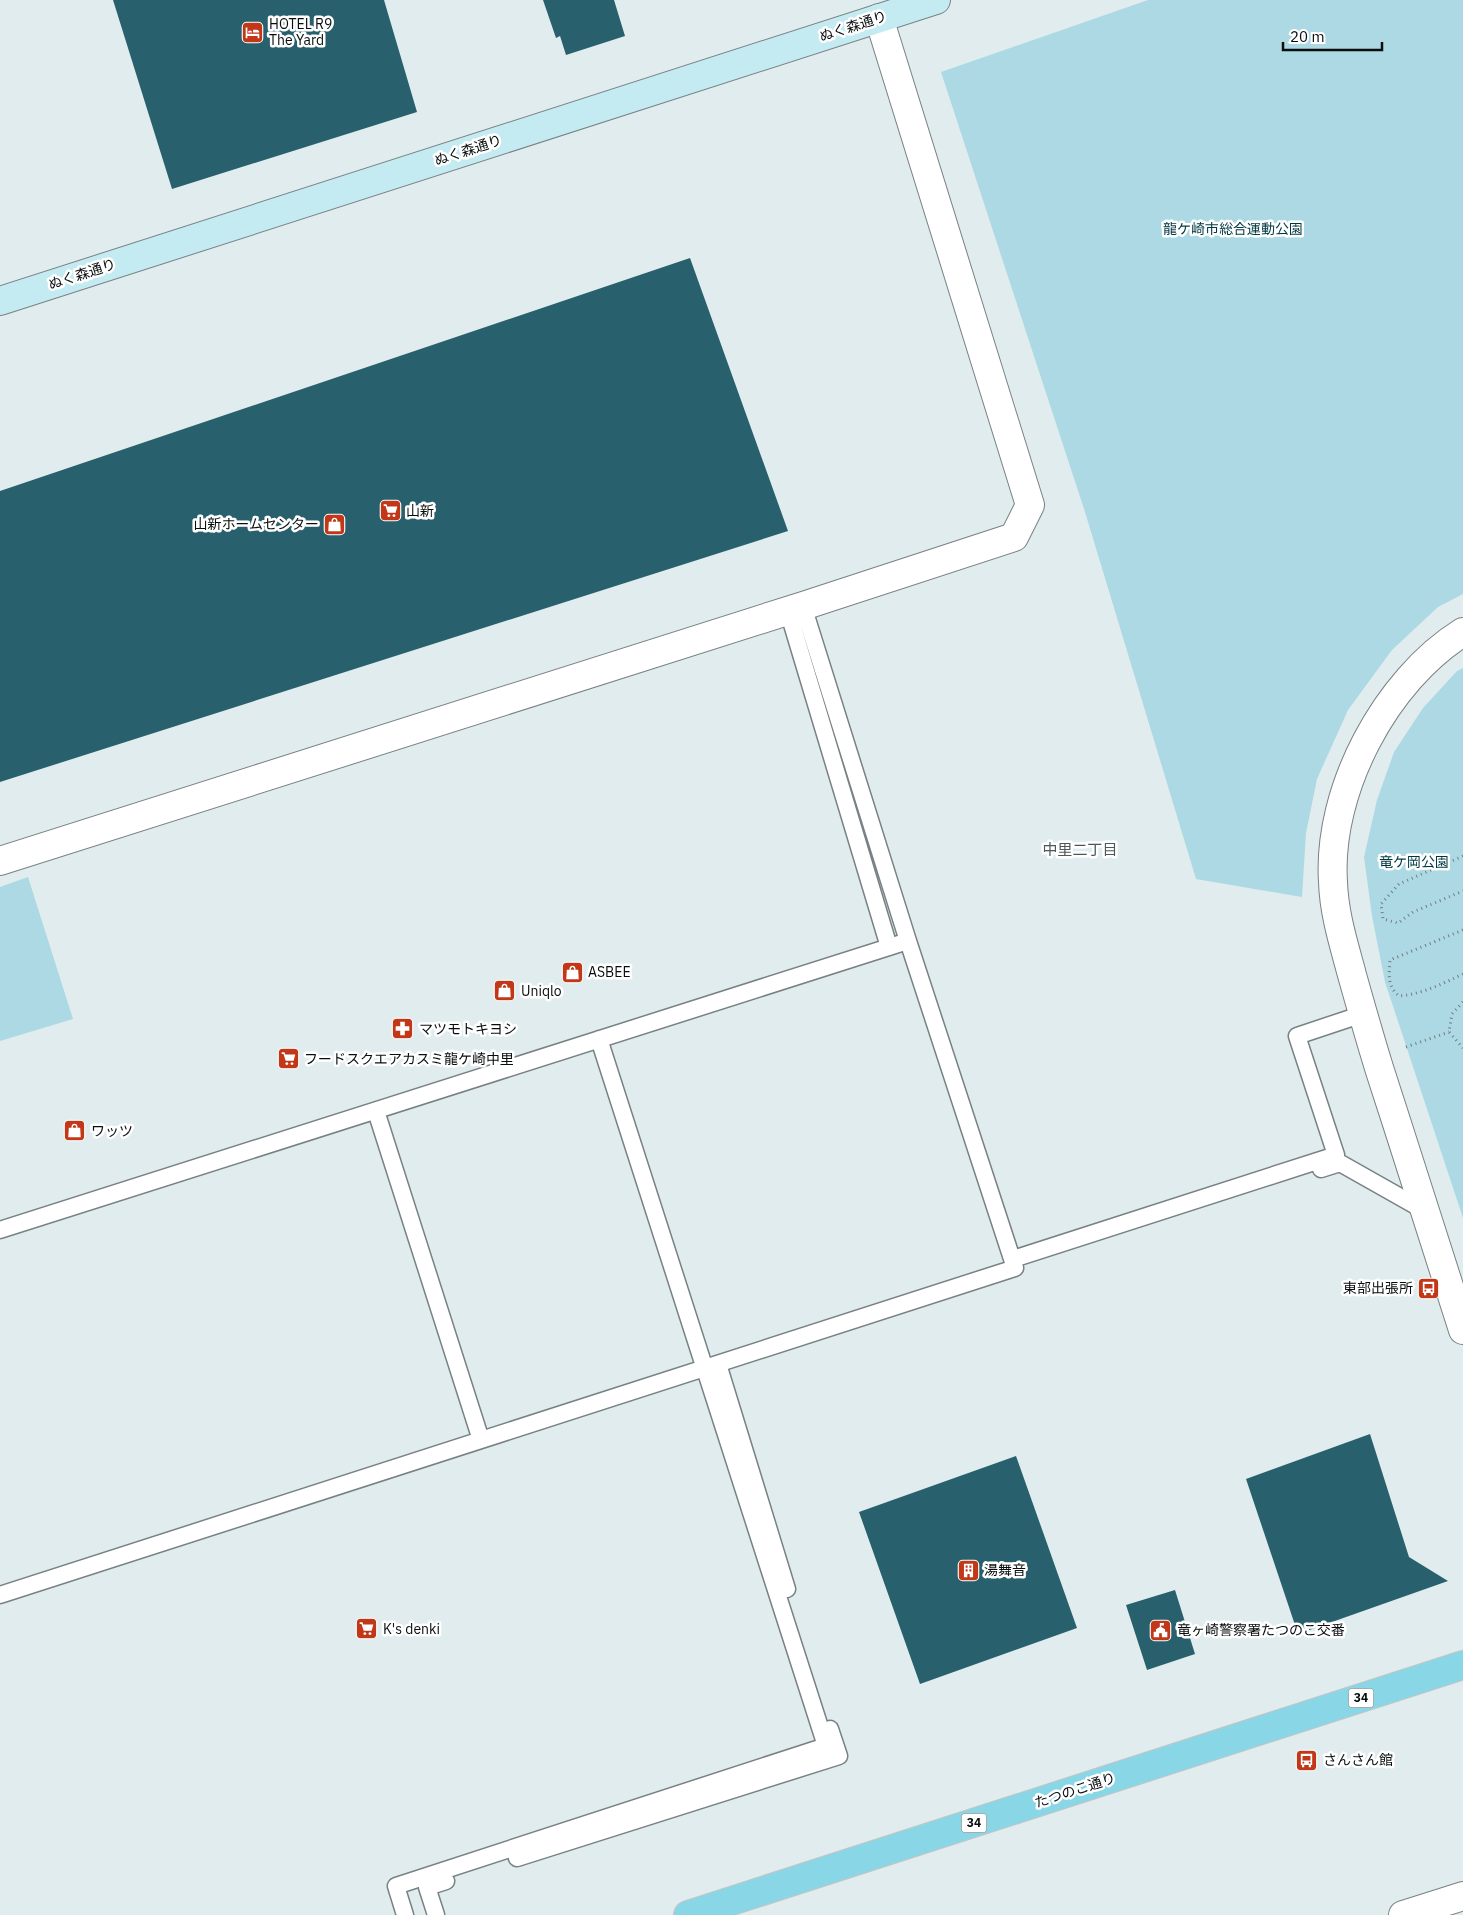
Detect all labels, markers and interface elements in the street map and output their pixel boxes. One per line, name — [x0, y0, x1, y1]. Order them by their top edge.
street label: ぬく森通り — [817, 7, 889, 45]
place label: HOTEL R9 The Yard — [269, 15, 332, 49]
hotel icon: HOTEL R9 The Yard — [241, 20, 265, 44]
scale bar — [1283, 20, 1382, 52]
text: 20 m — [1290, 27, 1325, 46]
street label: ぬく森通り — [432, 131, 504, 169]
park label: 龍ケ崎市総合運動公園 — [1163, 220, 1303, 238]
street label: ぬく森通り — [46, 255, 118, 293]
supermarket icon: 山新 — [378, 499, 402, 523]
place label: 山新 — [406, 502, 434, 520]
shop icon: 山新ホームセンター — [323, 512, 347, 536]
place label: 山新ホームセンター — [193, 515, 319, 533]
district label: 中里二丁目 — [1042, 840, 1118, 859]
park label: 竜ケ岡公園 — [1379, 853, 1449, 871]
shop icon: ASBEE — [560, 960, 584, 984]
place label: ASBEE — [588, 963, 631, 981]
shop icon: Uniqlo — [493, 979, 517, 1003]
place label: Uniqlo — [521, 982, 562, 1000]
pharmacy icon: マツモトキヨシ — [391, 1017, 415, 1041]
place label: マツモトキヨシ — [419, 1020, 517, 1038]
supermarket icon: フードスクエアカスミ龍ケ崎中里 — [276, 1047, 300, 1071]
place label: フードスクエアカスミ龍ケ崎中里 — [304, 1050, 514, 1068]
shop icon: ワッツ — [63, 1119, 87, 1143]
place label: ワッツ — [91, 1122, 133, 1140]
bus stop icon: 東部出張所 — [1417, 1276, 1441, 1300]
place label: 東部出張所 — [1343, 1279, 1413, 1297]
building icon: 湯舞音 — [956, 1558, 980, 1582]
place label: 湯舞音 — [984, 1561, 1026, 1579]
supermarket icon: K's denki — [355, 1617, 379, 1641]
public building icon: 竜ヶ崎警察署たつのこ交番 — [1149, 1618, 1173, 1642]
place label: K's denki — [383, 1620, 440, 1638]
place label: 竜ヶ崎警察署たつのこ交番 — [1177, 1621, 1345, 1639]
road number: 34 — [1348, 1689, 1374, 1708]
bus stop icon: さんさん館 — [1295, 1748, 1319, 1772]
place label: さんさん館 — [1323, 1751, 1393, 1769]
street label: たつのこ通り — [1032, 1768, 1118, 1812]
road number: 34 — [962, 1814, 986, 1832]

